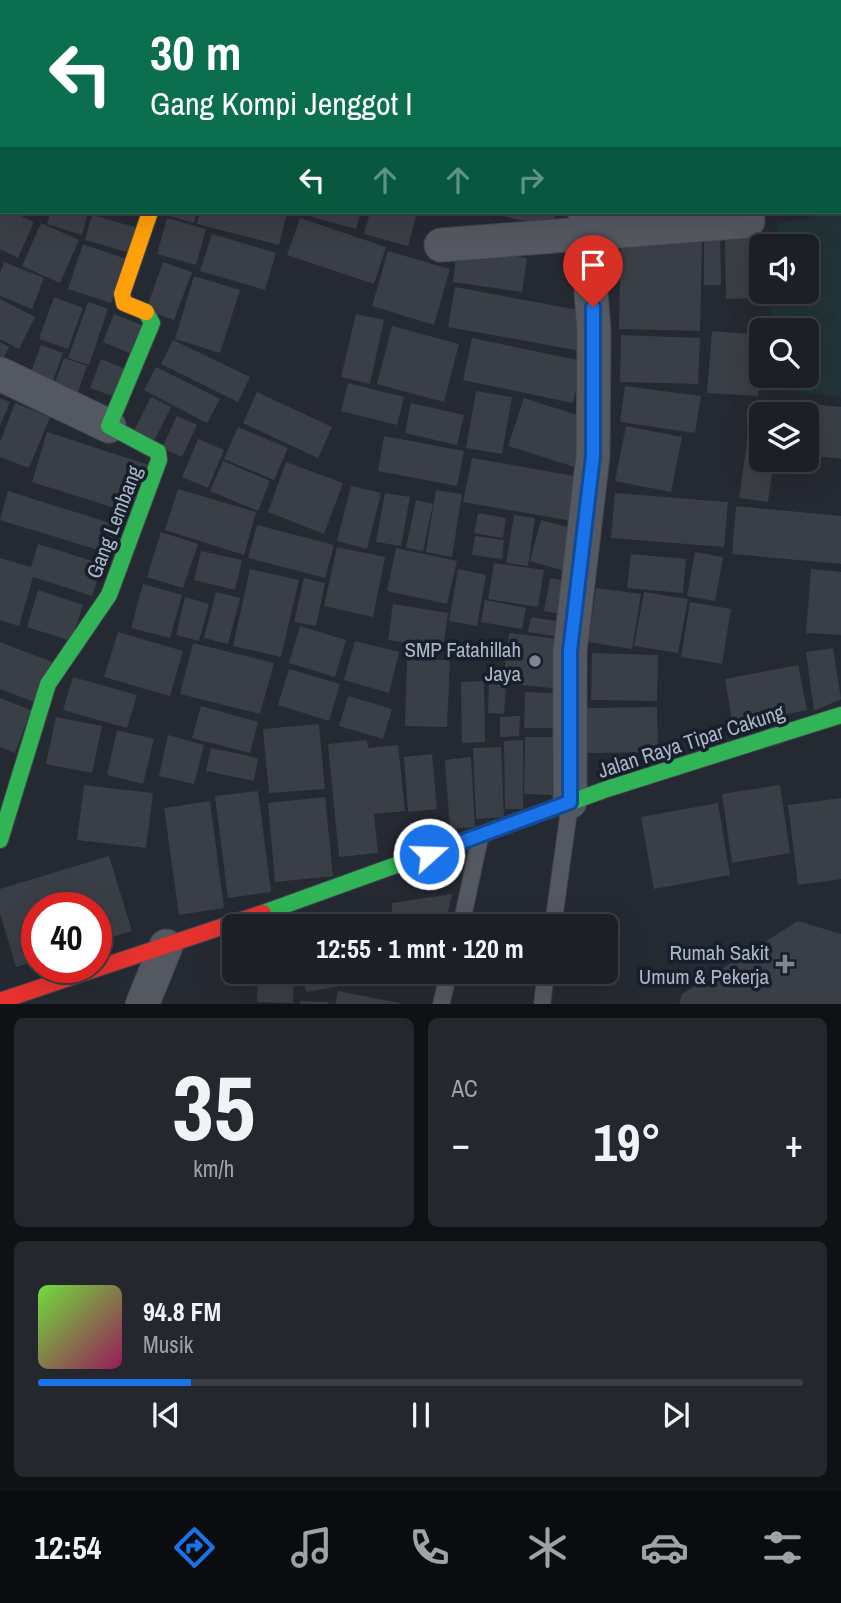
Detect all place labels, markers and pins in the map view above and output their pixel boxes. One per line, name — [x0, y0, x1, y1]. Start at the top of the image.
pin — [563, 235, 623, 307]
place label: SMP Fatahillah Jaya — [404, 635, 521, 688]
marker: SMP Fatahillah Jaya — [527, 653, 543, 669]
place label: Rumah Sakit Umum & Pekerja — [639, 938, 769, 991]
marker: Rumah Sakit Umum & Pekerja — [775, 954, 795, 974]

